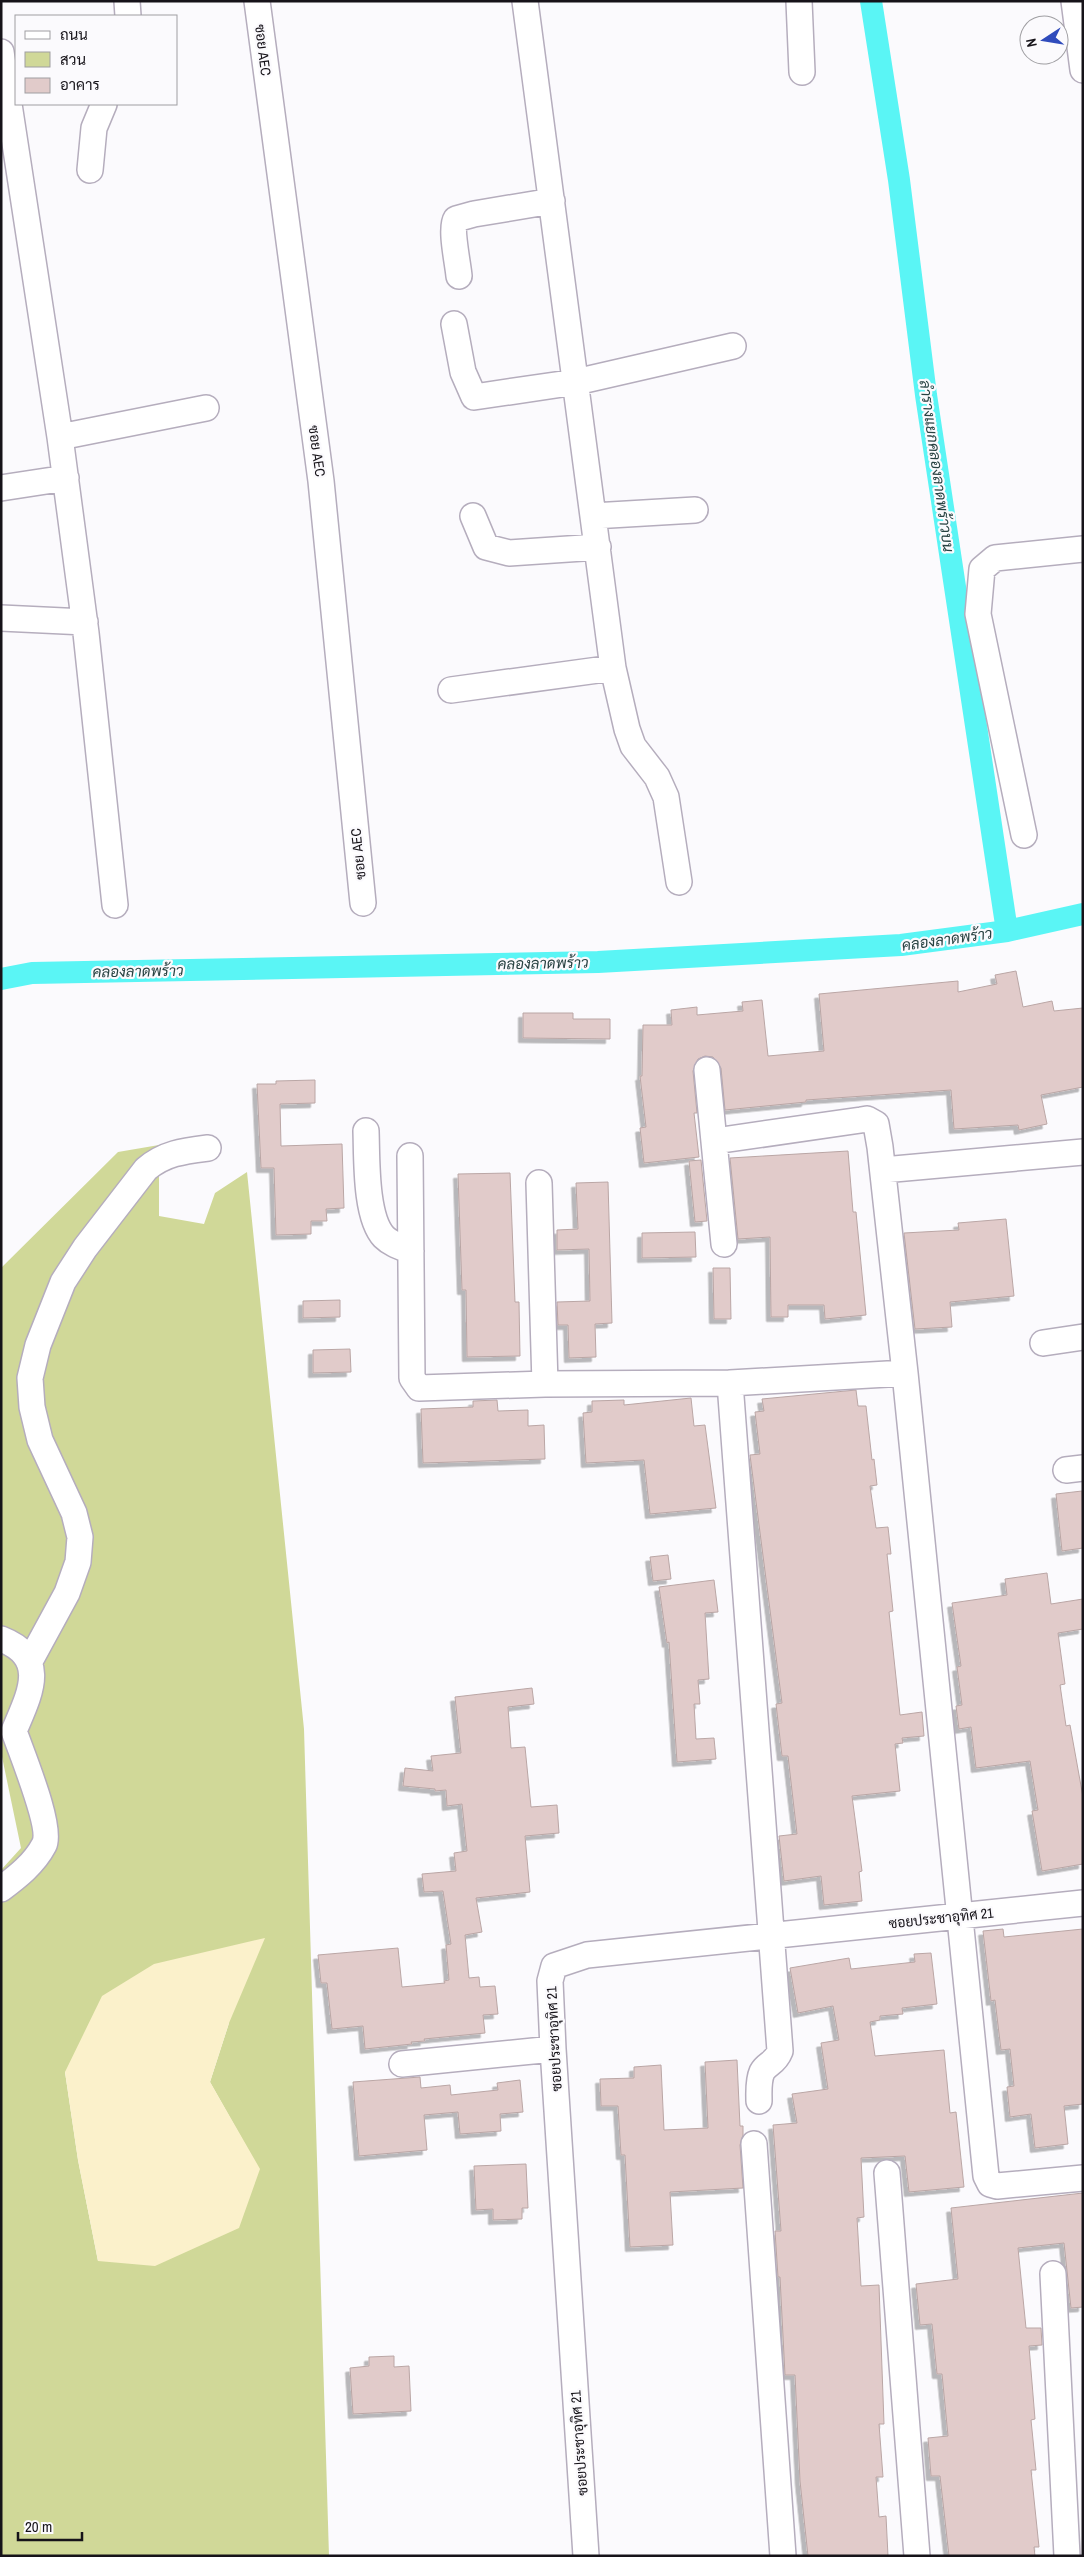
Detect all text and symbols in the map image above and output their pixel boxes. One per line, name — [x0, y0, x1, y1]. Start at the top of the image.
legend — [15, 15, 178, 105]
north arrow — [1019, 15, 1069, 65]
street label: ซอย AEC — [251, 23, 275, 77]
text: ถนน — [60, 24, 88, 45]
text: N — [1022, 37, 1041, 49]
text: สวน — [60, 49, 86, 70]
text: อาคาร — [60, 74, 100, 95]
water label: ลำรางแยกคลองลาดพร้าวบน — [915, 379, 960, 554]
street label: ซอย AEC — [304, 424, 330, 478]
street label: ซอย AEC — [346, 827, 370, 881]
water label: คลองลาดพร้าว — [900, 922, 994, 956]
water label: คลองลาดพร้าว — [497, 952, 589, 974]
water label: คลองลาดพร้าว — [92, 960, 184, 982]
street label: ซอยประชาอุทิศ 21 — [888, 1903, 995, 1933]
street label: ซอยประชาอุทิศ 21 — [542, 1985, 567, 2092]
street label: ซอยประชาอุทิศ 21 — [566, 2389, 593, 2496]
scale bar — [18, 2510, 81, 2542]
text: 20 m — [25, 2516, 52, 2537]

